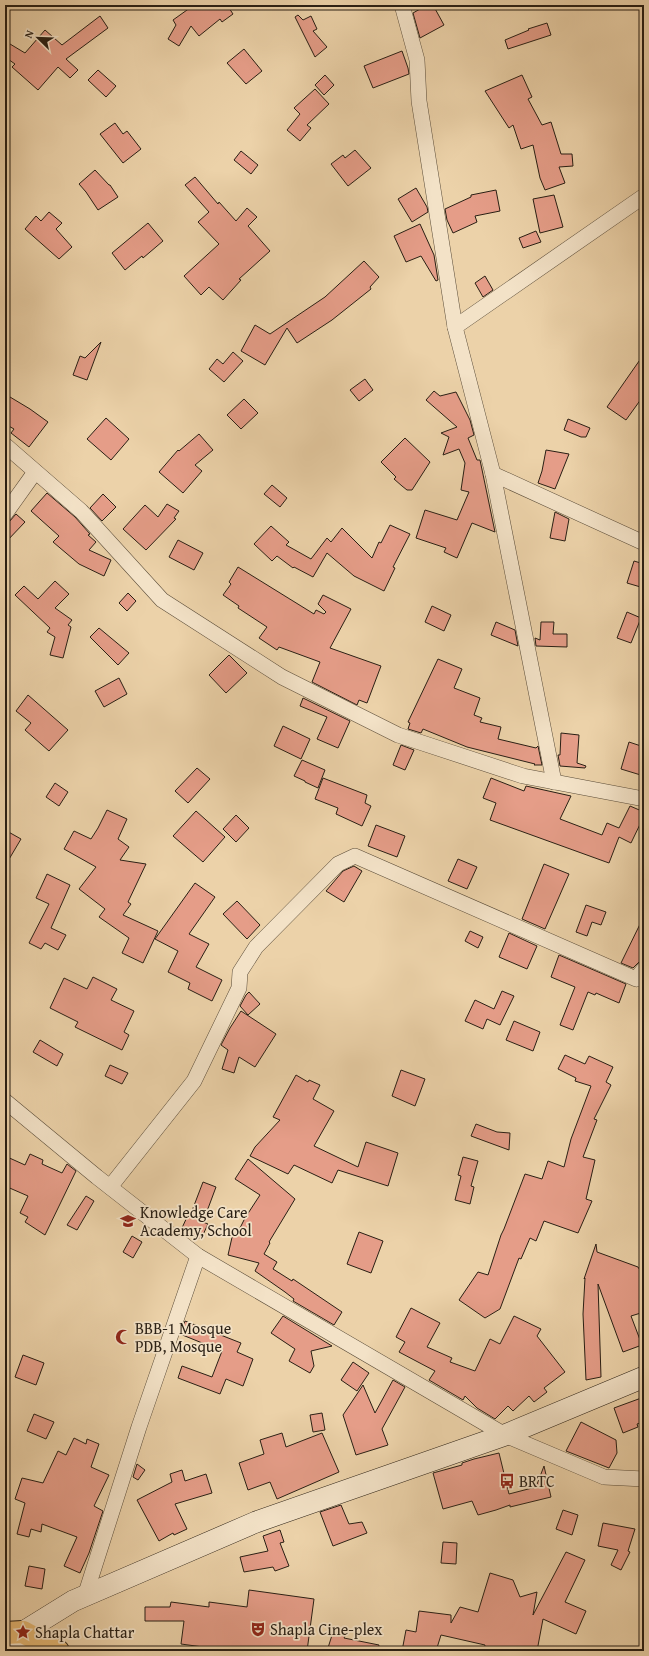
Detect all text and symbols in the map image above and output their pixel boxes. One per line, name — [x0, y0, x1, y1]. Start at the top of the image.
north arrow — [18, 18, 58, 58]
text: N — [20, 27, 38, 41]
place label: Knowledge Care Academy, School — [140, 1200, 252, 1242]
school or university icon: Knowledge Care Academy, School — [119, 1212, 137, 1230]
place label: BBB-1 Mosque PDB, Mosque — [135, 1316, 231, 1358]
mosque icon: BBB-1 Mosque PDB, Mosque — [114, 1328, 132, 1346]
place label: BRTC — [519, 1469, 555, 1493]
bus stop icon: BRTC — [498, 1472, 516, 1490]
place label: Shapla Cine-plex — [270, 1617, 383, 1641]
place label: Shapla Chattar — [35, 1620, 135, 1644]
theatre icon: Shapla Cine-plex — [249, 1620, 267, 1638]
place icon: Shapla Chattar — [14, 1623, 32, 1641]

